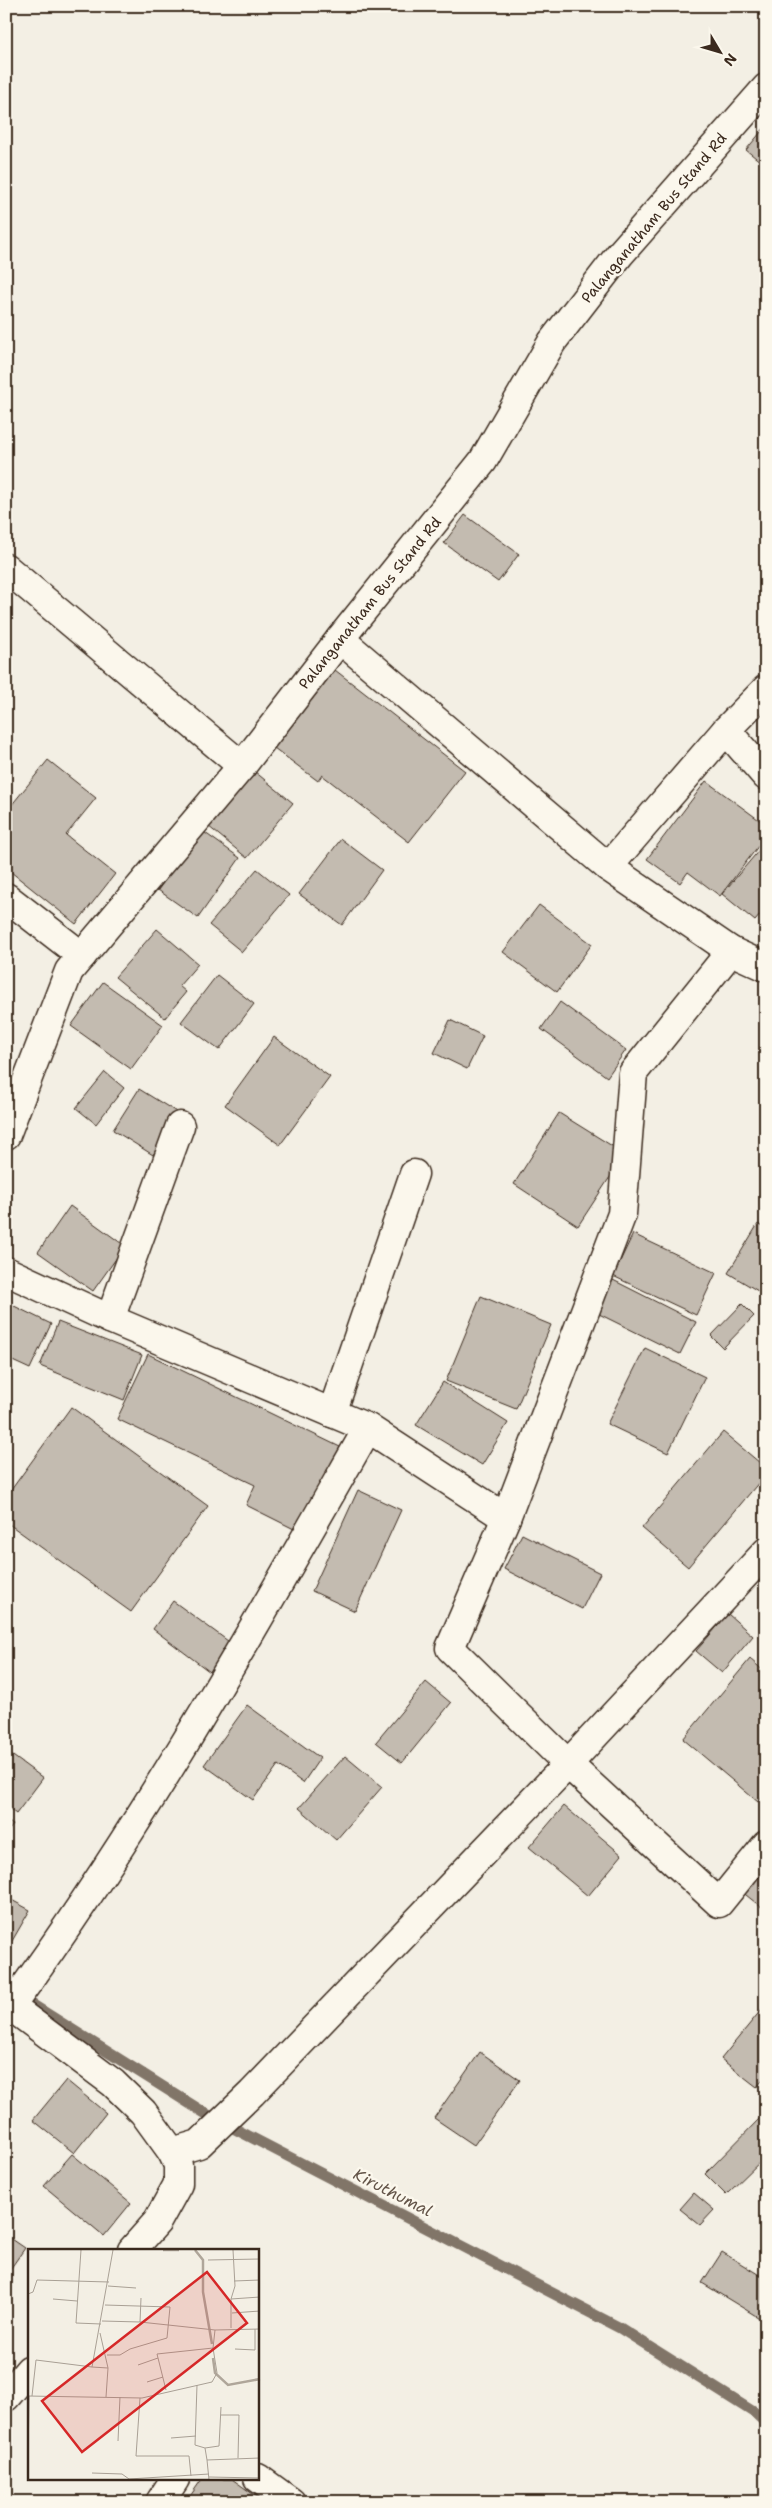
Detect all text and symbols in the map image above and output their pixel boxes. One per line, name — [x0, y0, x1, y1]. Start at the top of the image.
north arrow — [694, 28, 744, 78]
text: N — [720, 50, 741, 70]
street label: Palanganatham Bus Stand Rd — [577, 128, 732, 307]
street label: Palanganatham Bus Stand Rd — [294, 512, 446, 693]
water label: Kiruthumal — [350, 2164, 436, 2221]
inset map — [28, 2249, 259, 2480]

